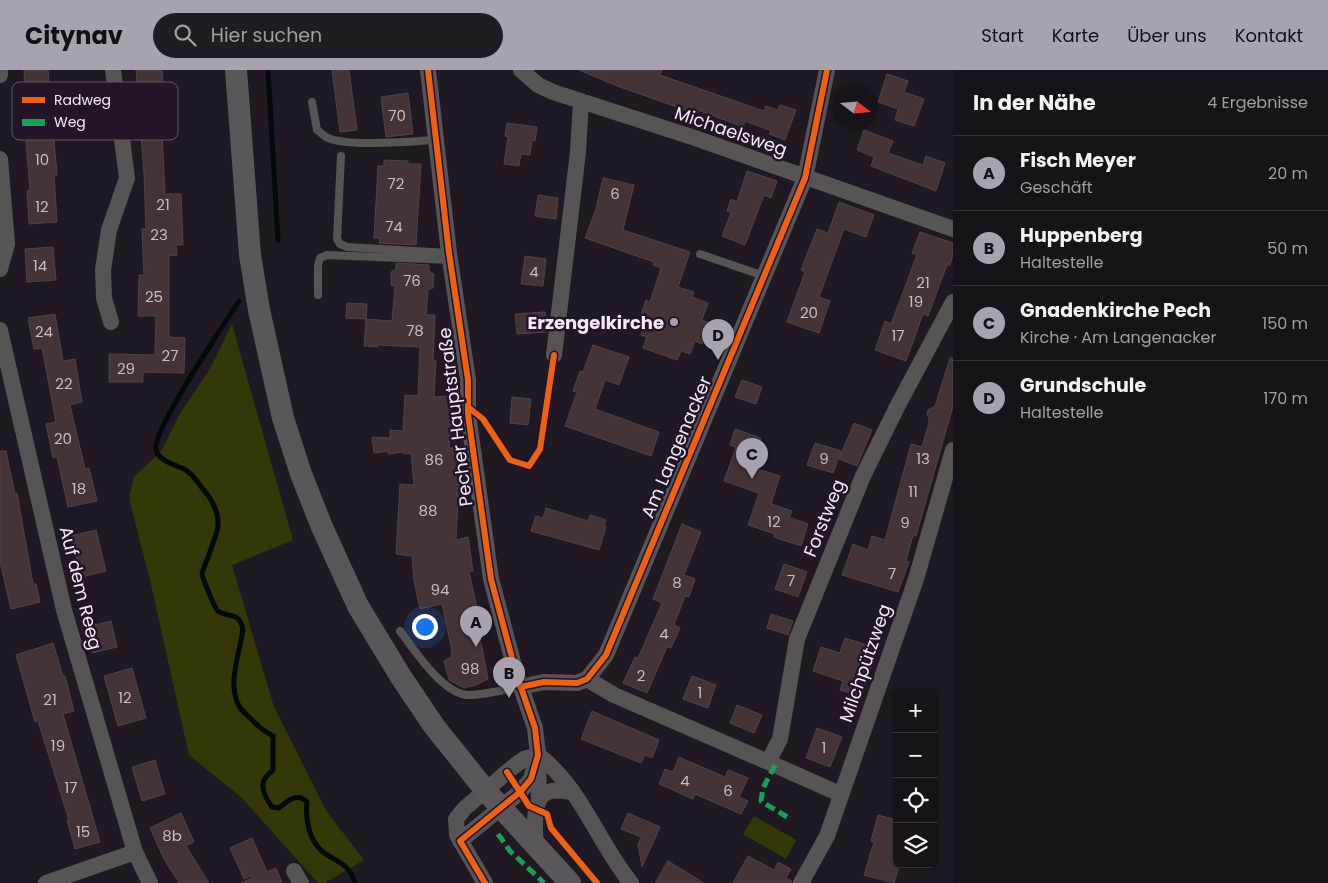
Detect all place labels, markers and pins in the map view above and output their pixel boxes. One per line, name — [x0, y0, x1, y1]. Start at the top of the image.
place label: Erzengelkirche — [528, 310, 664, 335]
marker: Erzengelkirche — [668, 316, 680, 328]
pin: D — [702, 319, 734, 360]
pin: C — [736, 438, 768, 479]
pin: A — [460, 606, 492, 647]
pin: B — [493, 657, 525, 698]

